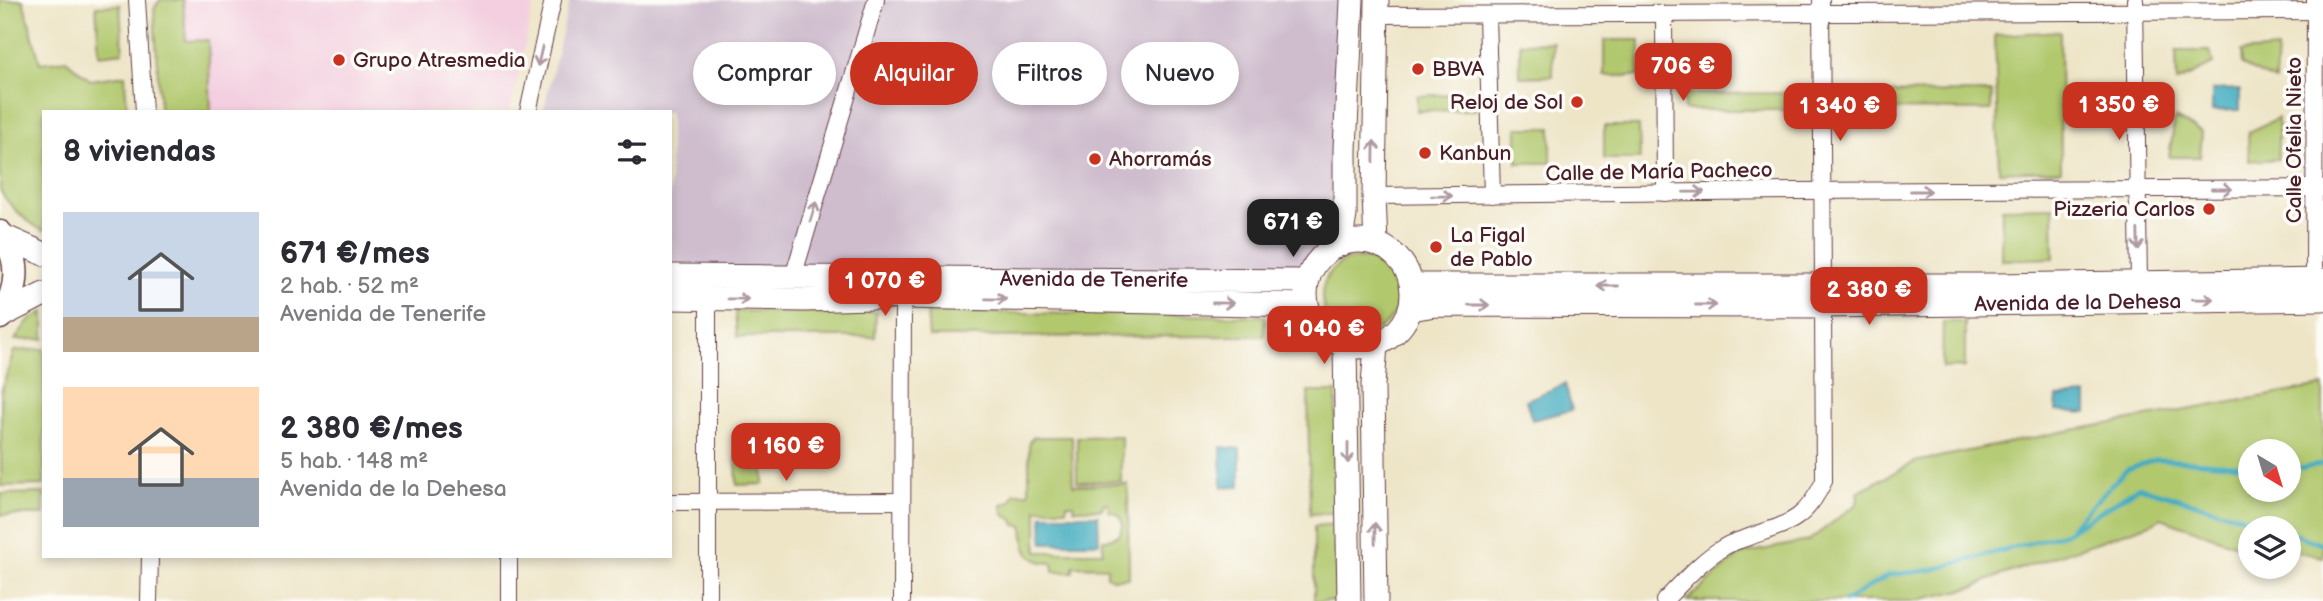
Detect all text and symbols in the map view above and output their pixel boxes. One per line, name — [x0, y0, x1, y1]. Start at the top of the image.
chip: Comprar — [693, 42, 836, 105]
chip: Alquilar — [850, 42, 978, 105]
chip: Filtros — [992, 42, 1107, 105]
chip: Nuevo — [1121, 42, 1239, 105]
pin: 706 € — [1634, 43, 1732, 103]
one-way arrow — [533, 44, 547, 67]
place label: Grupo Atresmedia — [353, 48, 526, 73]
marker: Grupo Atresmedia — [331, 52, 347, 68]
text: 706 € — [1651, 52, 1715, 80]
place label: BBVA — [1432, 57, 1484, 82]
street label: Calle Ofelia Nieto — [2282, 57, 2307, 223]
marker: BBVA — [1410, 61, 1426, 77]
pin: 1 350 € — [2054, 82, 2184, 142]
pin: 1 340 € — [1775, 83, 1905, 143]
place label: Reloj de Sol — [1450, 90, 1563, 115]
text: 1 350 € — [2079, 91, 2159, 119]
text: 1 340 € — [1800, 92, 1880, 120]
marker: Reloj de Sol — [1569, 94, 1585, 110]
icon: filters — [613, 133, 651, 171]
text: 8 viviendas — [63, 134, 216, 170]
one-way arrow — [1367, 140, 1381, 163]
place label: Kanbun — [1439, 141, 1511, 166]
marker: Kanbun — [1417, 145, 1433, 161]
place label: Ahorramás — [1109, 147, 1212, 172]
marker: Ahorramás — [1087, 151, 1103, 167]
street label: Calle de María Pacheco — [1545, 158, 1773, 186]
one-way arrow — [2211, 182, 2234, 196]
one-way arrow — [1910, 184, 1933, 198]
one-way arrow — [1682, 185, 1705, 199]
one-way arrow — [1430, 189, 1453, 202]
place label: Pizzeria Carlos — [2053, 197, 2195, 222]
pin: 671 € — [1244, 200, 1342, 259]
one-way arrow — [807, 201, 820, 223]
marker: Pizzeria Carlos — [2201, 201, 2217, 217]
text: 671 € — [1263, 208, 1323, 236]
place label: La Figal de Pablo — [1450, 223, 1533, 272]
one-way arrow — [2131, 228, 2145, 251]
text: 671 €/mes — [280, 236, 430, 272]
marker: La Figal de Pablo — [1428, 239, 1444, 255]
icon: home — [119, 240, 203, 324]
pin: 1 070 € — [820, 258, 950, 318]
street label: Avenida de Tenerife — [1000, 266, 1188, 293]
text: 1 070 € — [845, 267, 925, 295]
pin: 2 380 € — [1804, 268, 1934, 327]
text: 2 hab. · 52 m² — [280, 272, 419, 300]
text: 2 380 € — [1826, 276, 1912, 304]
one-way arrow — [1597, 279, 1620, 293]
street label: Avenida de la Dehesa — [1974, 288, 2181, 316]
one-way arrow — [727, 292, 750, 306]
one-way arrow — [984, 292, 1007, 306]
one-way arrow — [2191, 292, 2214, 306]
one-way arrow — [1212, 296, 1235, 310]
one-way arrow — [1467, 298, 1490, 311]
one-way arrow — [1694, 298, 1717, 312]
text: Avenida de Tenerife — [280, 300, 486, 328]
pin: 1 040 € — [1259, 306, 1389, 366]
text: 1 040 € — [1283, 315, 1365, 343]
text: 2 380 €/mes — [280, 411, 463, 447]
icon: home — [119, 415, 203, 499]
pin: 1 160 € — [721, 424, 851, 483]
text: 1 160 € — [747, 432, 825, 460]
north arrow — [2238, 439, 2301, 502]
map controls — [2238, 439, 2301, 579]
one-way arrow — [1341, 441, 1355, 464]
text: 5 hab. · 148 m² — [280, 447, 428, 475]
text: Avenida de la Dehesa — [280, 475, 507, 503]
button: layers — [2238, 516, 2301, 579]
one-way arrow — [1368, 522, 1382, 545]

